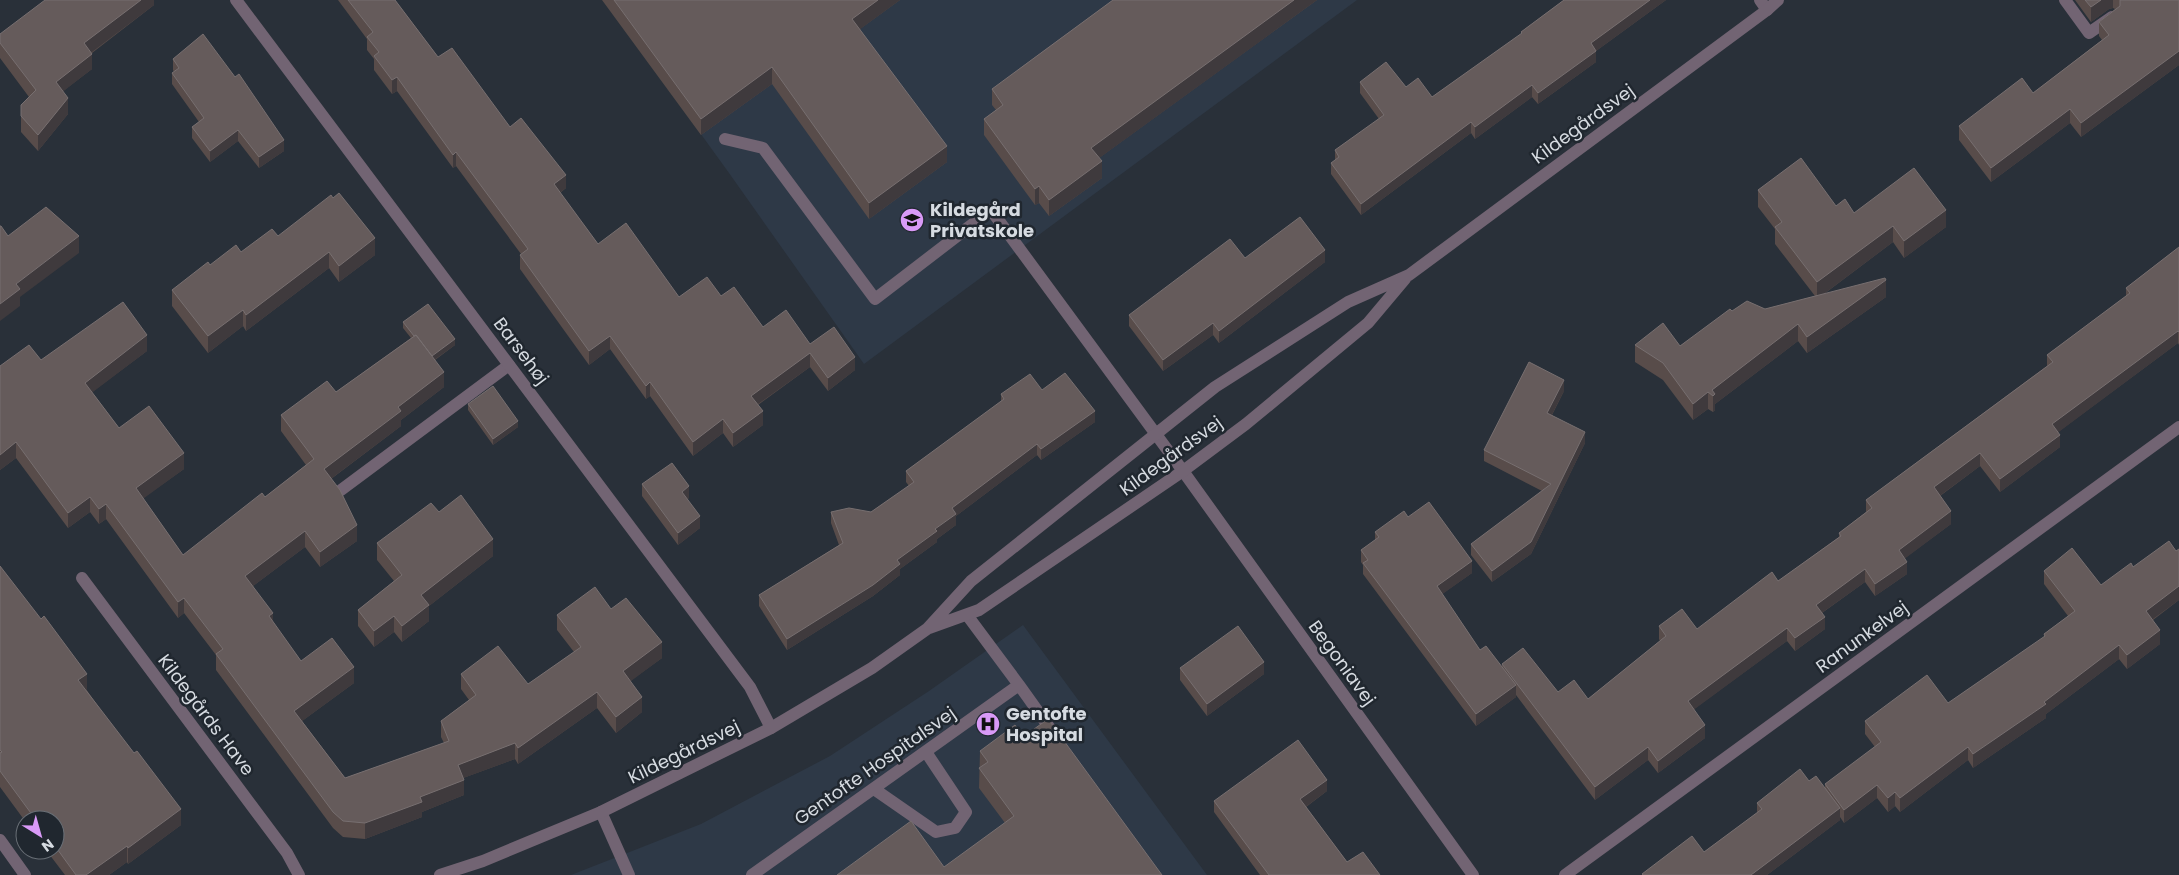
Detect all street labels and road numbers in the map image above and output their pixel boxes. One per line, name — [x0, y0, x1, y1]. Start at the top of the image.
street label: Kildegårdsvej — [1526, 78, 1639, 169]
street label: Barsehøj — [488, 312, 555, 389]
street label: Kildegårdsvej — [1114, 410, 1227, 501]
street label: Ranunkelvej — [1811, 595, 1913, 679]
street label: Begoniavej — [1303, 615, 1382, 710]
street label: Kildegårds Have — [152, 649, 260, 781]
street label: Gentofte Hospitalsvej — [789, 700, 960, 831]
street label: Kildegårdsvej — [624, 714, 744, 789]

